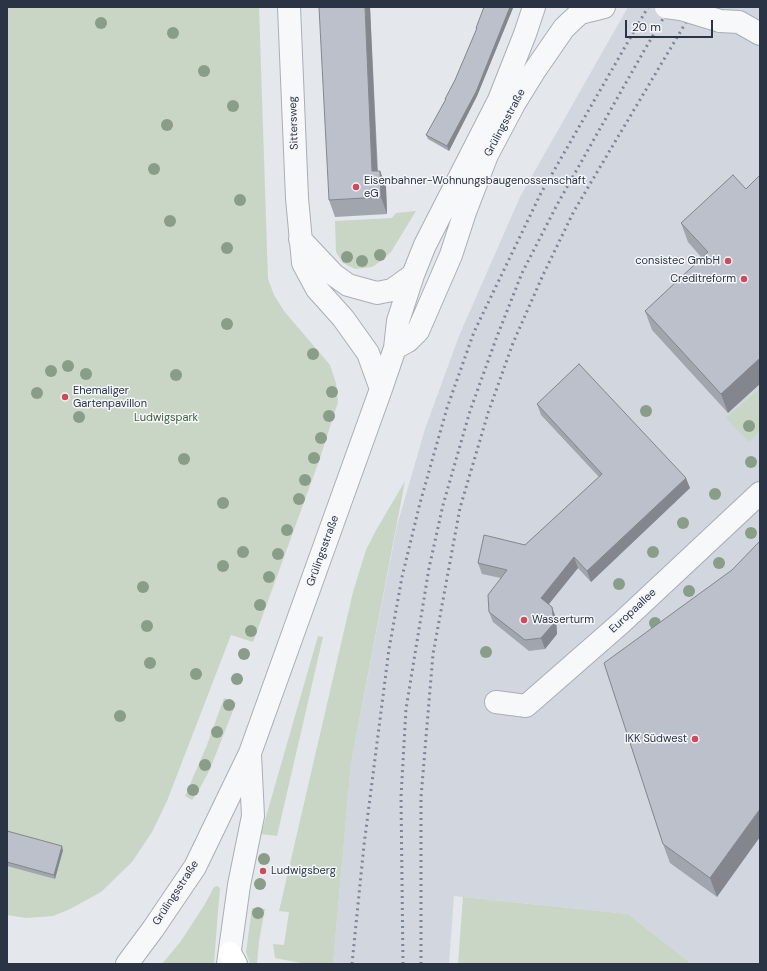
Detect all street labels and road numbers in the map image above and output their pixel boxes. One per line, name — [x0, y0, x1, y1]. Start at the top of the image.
street label: Grülingsstraße — [482, 87, 528, 159]
street label: Sittersweg — [286, 96, 302, 150]
street label: Grülingsstraße — [304, 514, 342, 588]
street label: Europaallee — [607, 586, 659, 636]
street label: Grülingsstraße — [150, 858, 202, 928]

